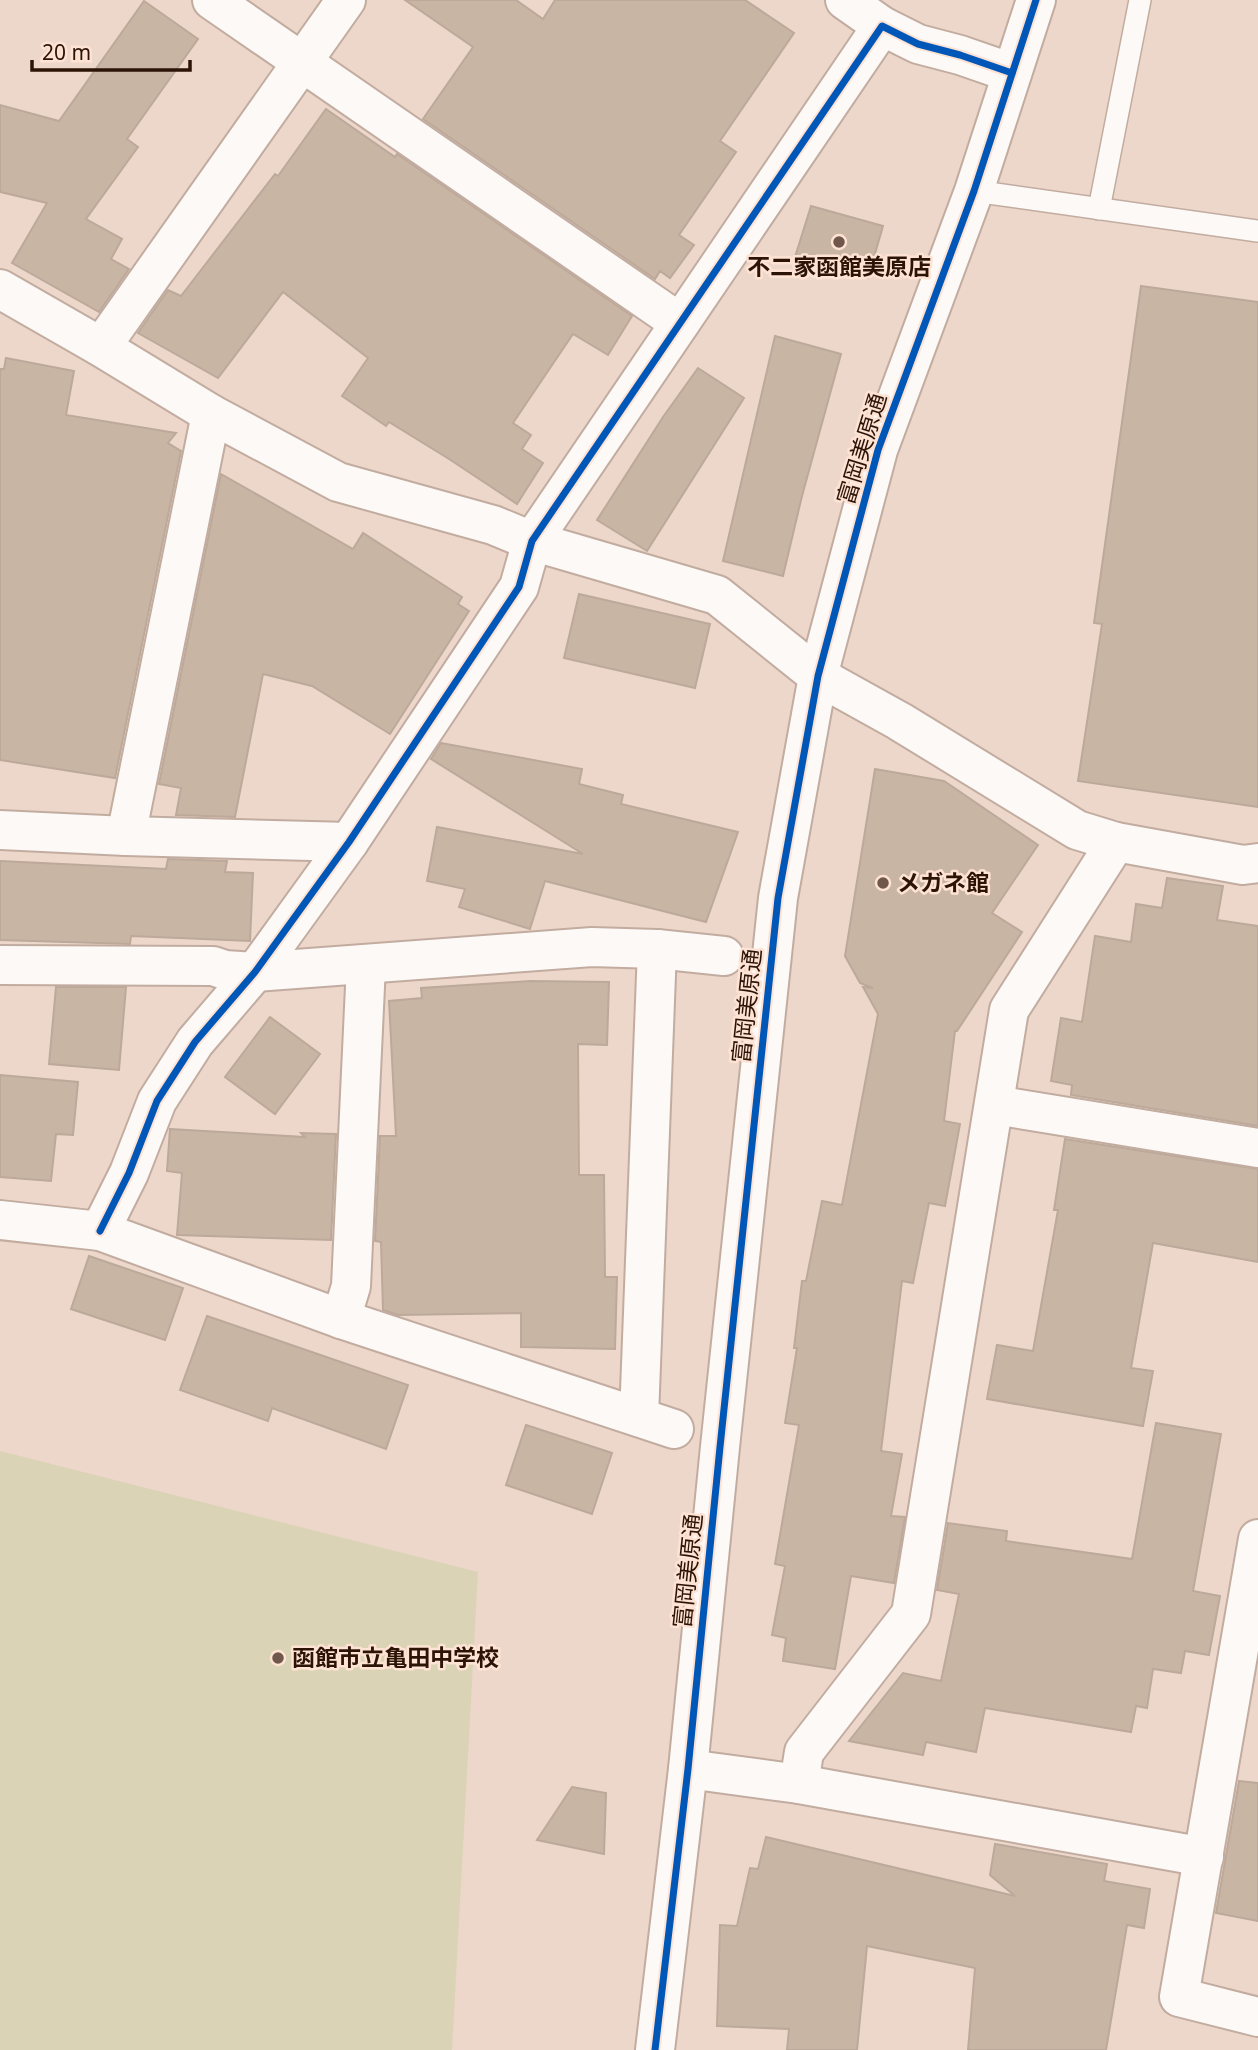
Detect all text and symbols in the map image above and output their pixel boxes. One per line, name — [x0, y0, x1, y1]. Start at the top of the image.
scale bar — [32, 28, 189, 72]
text: 20 m — [42, 38, 91, 66]
marker: 不二家函館美原店 — [831, 234, 847, 250]
place label: 不二家函館美原店 — [747, 250, 931, 282]
street label: 富岡美原通 — [829, 389, 893, 508]
place label: メガネ館 — [897, 866, 989, 898]
marker: メガネ館 — [875, 875, 891, 891]
street label: 富岡美原通 — [724, 947, 768, 1065]
street label: 富岡美原通 — [665, 1512, 709, 1630]
place label: 函館市立亀田中学校 — [292, 1641, 499, 1673]
marker: 函館市立亀田中学校 — [270, 1650, 286, 1666]

